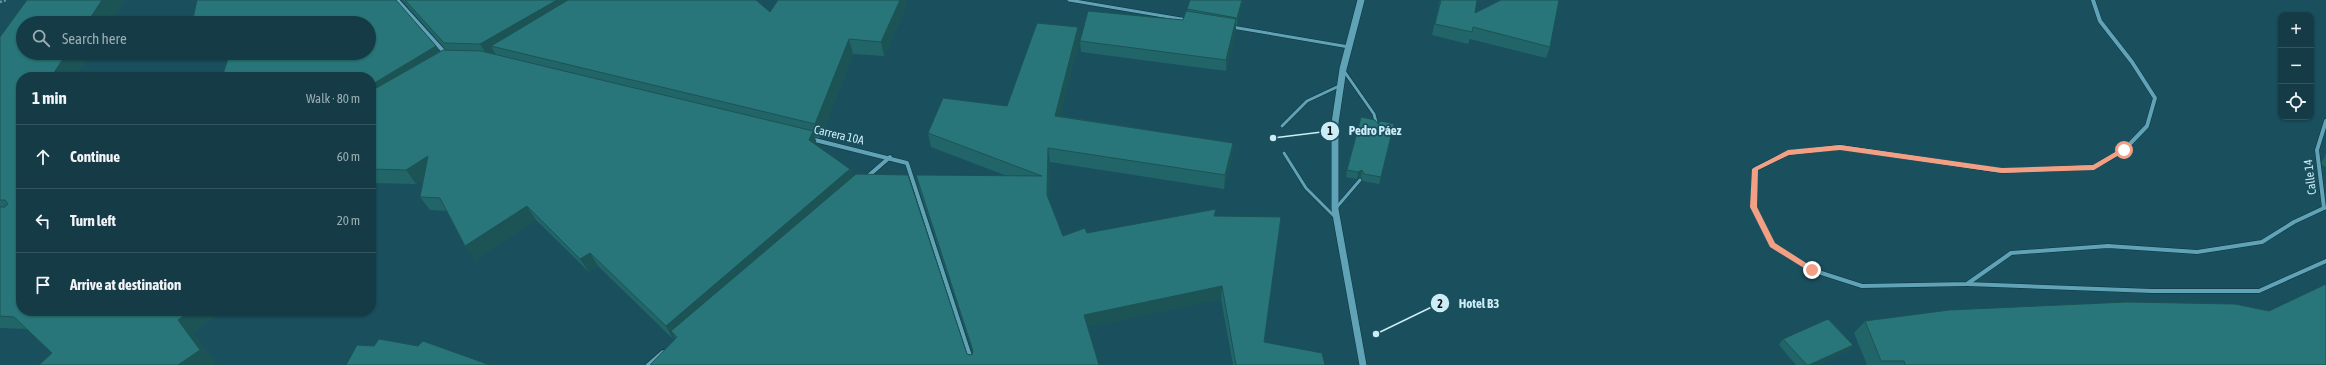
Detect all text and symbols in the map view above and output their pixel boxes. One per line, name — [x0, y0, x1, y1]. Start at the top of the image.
map controls — [2278, 12, 2314, 120]
button: + — [2278, 12, 2314, 48]
search box — [16, 16, 376, 60]
icon: search — [30, 27, 52, 49]
text: Search here — [62, 30, 127, 47]
button: − — [2278, 48, 2314, 84]
button: locate — [2278, 84, 2314, 120]
text: 1 min — [32, 88, 67, 108]
text: Walk · 80 m — [306, 91, 360, 106]
callout: Pedro Páez — [1320, 118, 1409, 143]
street label: Carrera 10A — [812, 122, 866, 148]
text: Pedro Páez — [1349, 123, 1402, 138]
text: 1 — [1327, 124, 1333, 138]
route start — [2115, 141, 2133, 159]
icon: ahead — [32, 146, 54, 168]
text: Continue — [70, 148, 120, 165]
text: 60 m — [337, 149, 360, 164]
street label: Calle 14 — [2301, 158, 2319, 196]
icon: left — [32, 210, 54, 232]
text: Turn left — [70, 212, 116, 229]
text: 20 m — [337, 213, 360, 228]
route end — [1803, 261, 1821, 279]
icon: arrive — [32, 274, 54, 296]
text: Arrive at destination — [70, 276, 181, 293]
callout: Hotel B3 — [1430, 291, 1507, 316]
text: Hotel B3 — [1459, 296, 1499, 311]
text: 2 — [1437, 297, 1443, 311]

